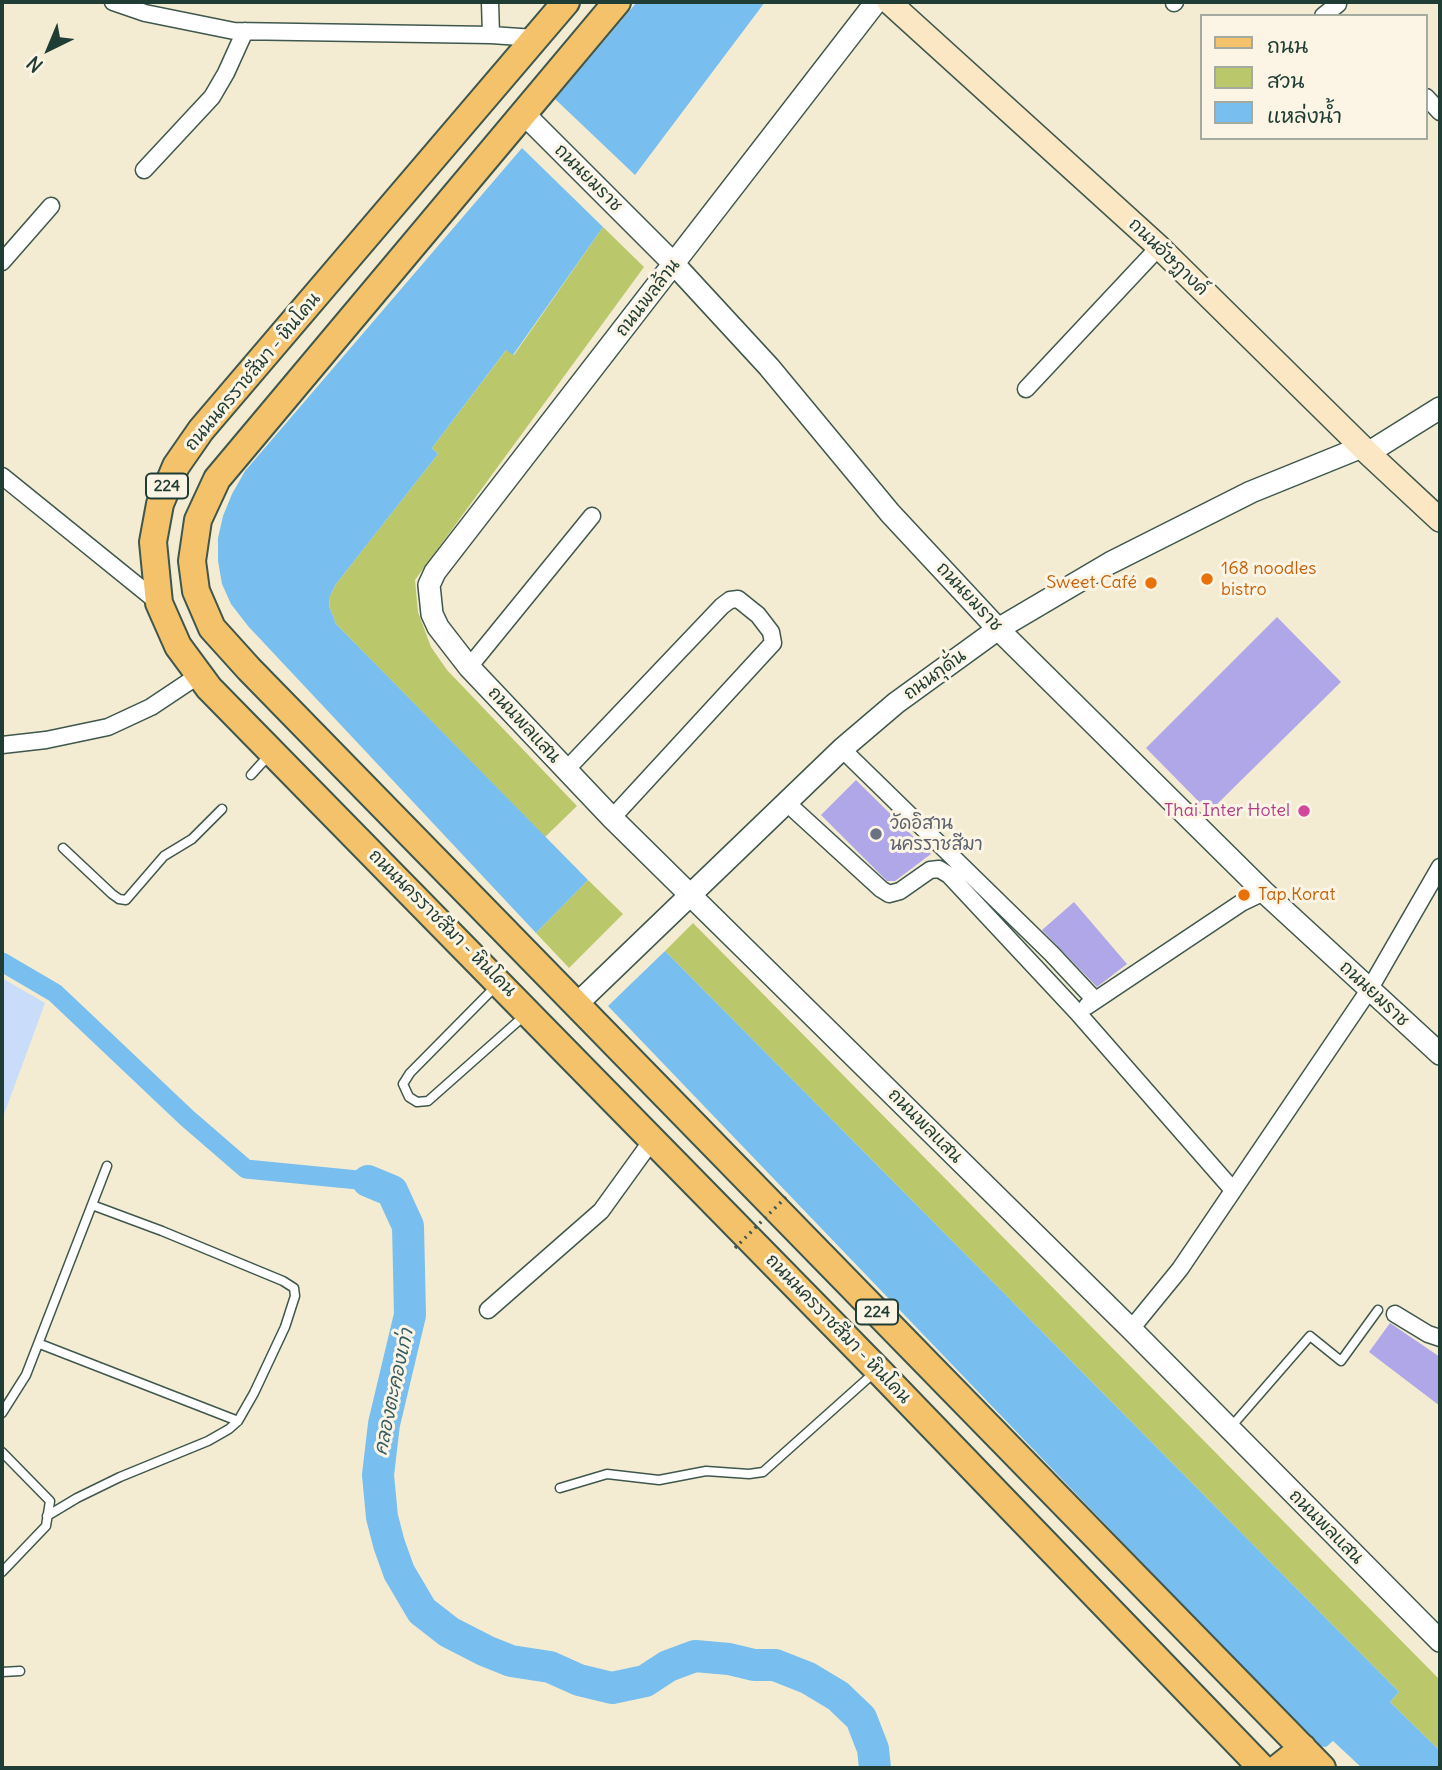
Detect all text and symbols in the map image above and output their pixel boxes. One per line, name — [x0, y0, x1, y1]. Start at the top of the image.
north arrow — [14, 14, 84, 84]
legend — [1200, 14, 1428, 140]
text: ถนน — [1267, 32, 1308, 59]
text: N — [22, 51, 48, 78]
text: สวน — [1267, 67, 1304, 94]
text: แหล่งน้ำ — [1267, 102, 1342, 129]
street label: ถนนยมราช — [550, 140, 626, 216]
street label: ถนนอัษฎางค์ — [1124, 214, 1212, 300]
street label: ถนนพลล้าน — [611, 255, 685, 341]
street label: ถนนนครราชสีมา - หินโคน — [181, 289, 325, 455]
road number: 224 — [146, 474, 188, 499]
street label: ถนนยมราช — [932, 558, 1006, 636]
place label: 168 noodles bistro — [1221, 558, 1316, 600]
marker: 168 noodles bistro — [1199, 571, 1215, 587]
place label: Sweet Café — [1046, 572, 1137, 594]
marker: Sweet Café — [1143, 575, 1159, 591]
street label: ถนนกุดั่น — [900, 645, 970, 705]
street label: ถนนพลแสน — [483, 682, 565, 768]
place label: Thai Inter Hotel — [1164, 800, 1290, 822]
marker: Thai Inter Hotel — [1296, 803, 1312, 819]
place label: วัดอิสาน นครราชสีมา — [890, 813, 983, 856]
marker: วัดอิสาน นครราชสีมา — [868, 826, 884, 842]
street label: ถนนนครราชสีมา - หินโคน — [364, 845, 520, 1001]
place label: Tap Korat — [1258, 884, 1336, 906]
marker: Tap Korat — [1236, 887, 1252, 903]
street label: ถนนยมราช — [1335, 957, 1413, 1031]
street label: ถนนพลแสน — [883, 1084, 967, 1168]
street label: ถนนนครราชสีมา - หินโคน — [761, 1250, 915, 1408]
road number: 224 — [856, 1300, 898, 1324]
water label: คลองตะคองเก่า — [369, 1327, 419, 1457]
street label: ถนนพลแสน — [1284, 1485, 1368, 1569]

